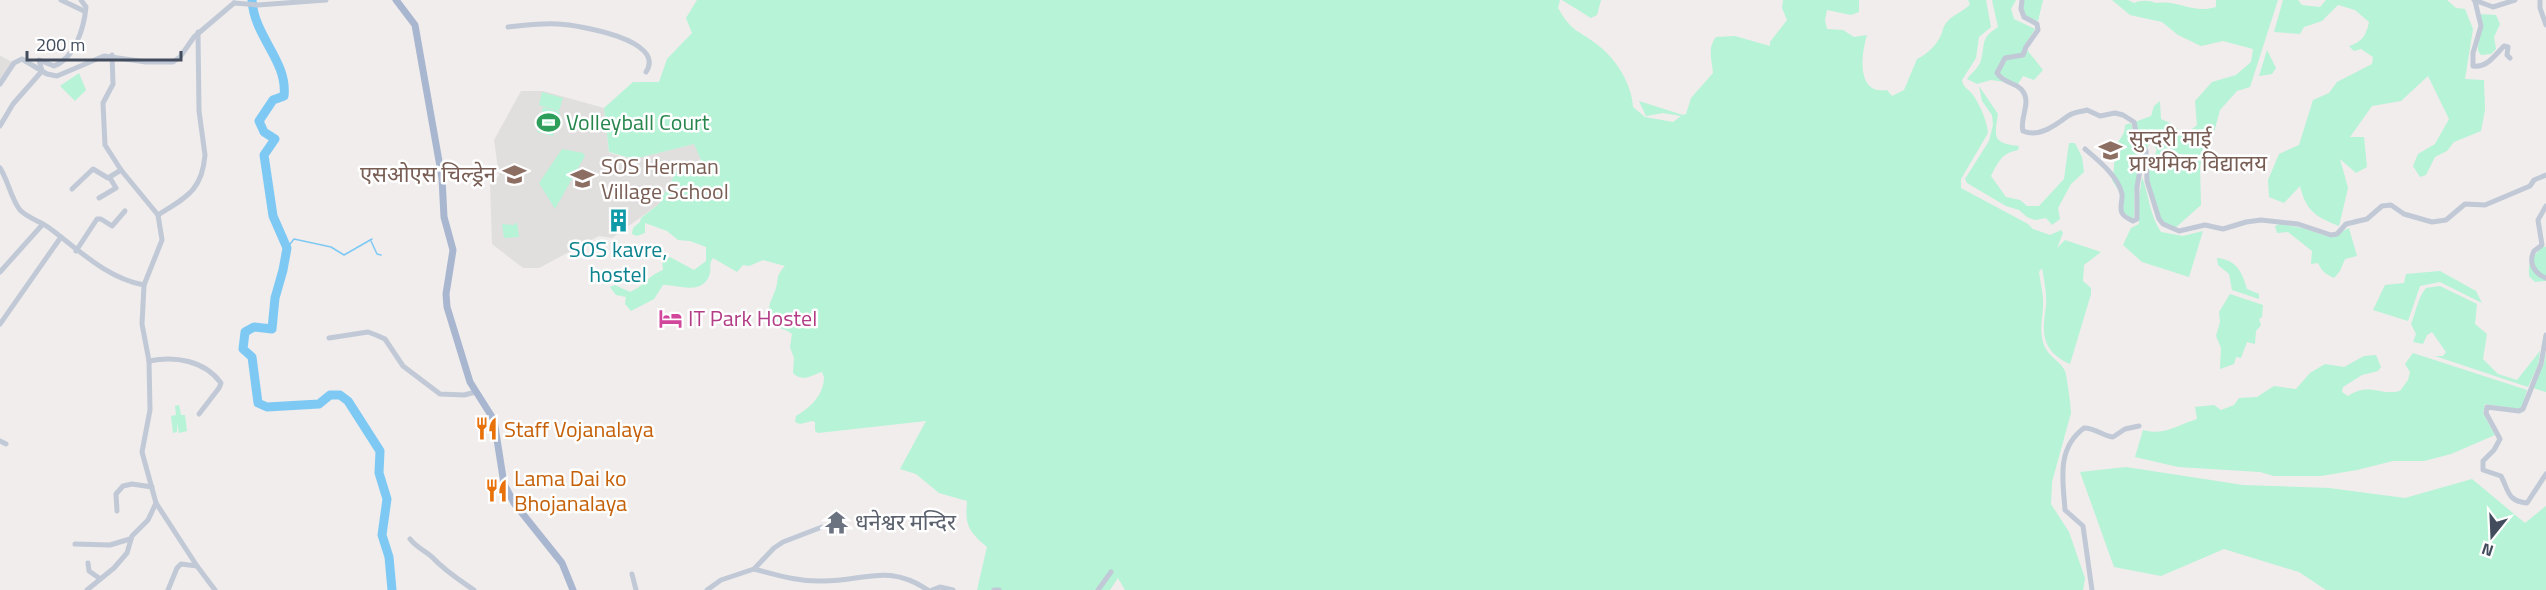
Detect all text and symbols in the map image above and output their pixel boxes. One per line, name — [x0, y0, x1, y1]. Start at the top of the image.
scale bar — [27, 24, 182, 62]
text: 200 m — [36, 31, 85, 58]
place label: Volleyball Court — [566, 105, 710, 139]
sports icon: Volleyball Court — [535, 109, 561, 135]
place label: सुन्दरी माई प्राथमिक विद्यालय — [2129, 121, 2268, 180]
school or university icon: सुन्दरी माई प्राथमिक विद्यालय — [2098, 138, 2124, 164]
place label: SOS Herman Village School — [601, 149, 729, 208]
place label: एसओएस चिल्ड्रेन — [360, 157, 497, 191]
school or university icon: एसओएस चिल्ड्रेन — [501, 161, 527, 187]
school or university icon: SOS Herman Village School — [570, 166, 596, 192]
building icon: SOS kavre, hostel — [605, 207, 631, 233]
place label: SOS kavre, hostel — [569, 232, 667, 291]
place label: IT Park Hostel — [688, 301, 817, 335]
hotel icon: IT Park Hostel — [657, 305, 683, 331]
place label: Staff Vojanalaya — [504, 412, 654, 446]
restaurant icon: Staff Vojanalaya — [473, 416, 499, 442]
place label: Lama Dai ko Bhojanalaya — [514, 461, 627, 520]
restaurant icon: Lama Dai ko Bhojanalaya — [483, 478, 509, 504]
place label: धनेश्वर मन्दिर — [855, 505, 957, 539]
north arrow — [2462, 506, 2522, 566]
temple icon: धनेश्वर मन्दिर — [824, 509, 850, 535]
text: N — [2478, 537, 2496, 563]

